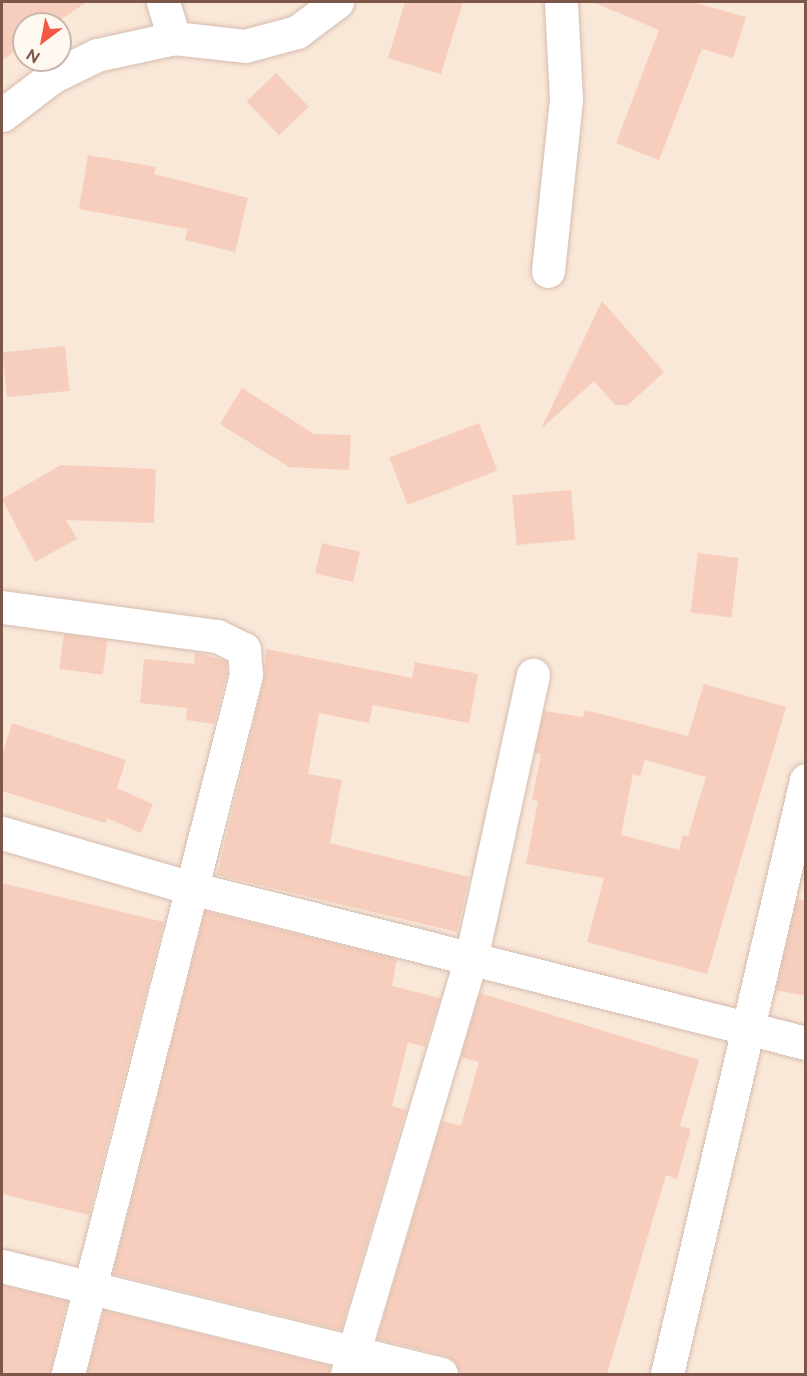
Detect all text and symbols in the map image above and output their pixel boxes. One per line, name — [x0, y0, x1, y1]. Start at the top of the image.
north arrow — [12, 12, 72, 72]
text: N — [23, 45, 43, 67]

